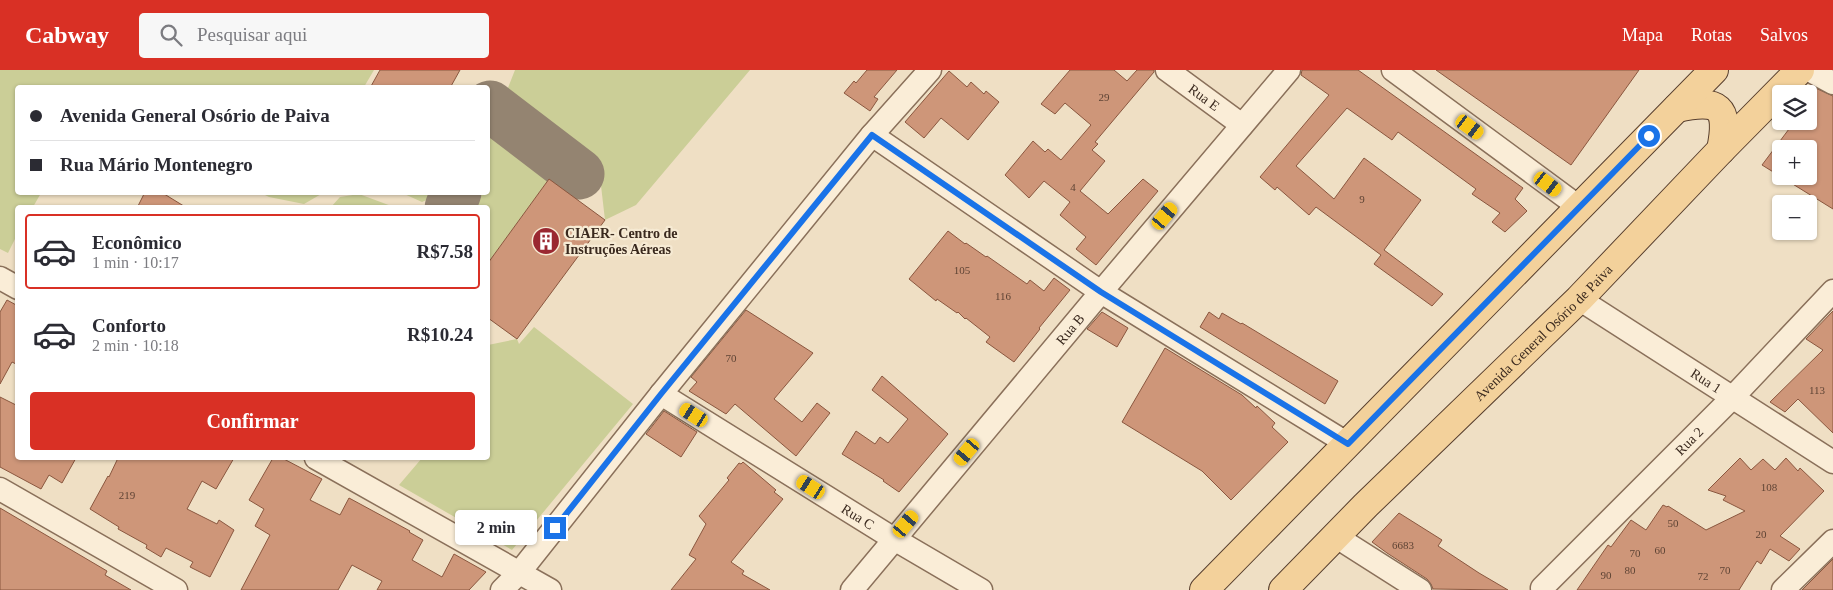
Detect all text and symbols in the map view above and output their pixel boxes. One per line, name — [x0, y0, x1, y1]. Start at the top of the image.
search box — [139, 13, 489, 58]
icon: search — [157, 21, 185, 49]
text: Cabway — [25, 22, 109, 48]
text: Pesquisar aqui — [197, 24, 307, 45]
text: Mapa — [1622, 25, 1663, 45]
text: Rotas — [1691, 25, 1732, 45]
text: Salvos — [1760, 25, 1808, 45]
street label: Rua E — [1186, 81, 1222, 113]
map controls — [1772, 85, 1817, 240]
button: layers — [1772, 85, 1817, 130]
house number: 29 — [1099, 91, 1110, 103]
text: Avenida General Osório de Paiva — [60, 105, 330, 126]
car — [1453, 112, 1486, 142]
route start — [1638, 125, 1660, 147]
button: + — [1772, 140, 1817, 185]
text: Rua Mário Montenegro — [60, 154, 253, 175]
car — [1531, 169, 1564, 199]
house number: 4 — [1070, 181, 1076, 193]
house number: 9 — [1359, 193, 1365, 205]
button: − — [1772, 195, 1817, 240]
car — [1149, 200, 1180, 232]
building icon: CIAER- Centro de Instruções Aéreas — [531, 226, 561, 256]
place label: CIAER- Centro de Instruções Aéreas — [565, 226, 678, 257]
icon: car — [32, 229, 77, 274]
text: Econômico — [92, 232, 182, 253]
text: R$7.58 — [417, 241, 473, 262]
text: 1 min · 10:17 — [92, 254, 179, 271]
street label: Avenida General Osório de Paiva — [1471, 261, 1616, 404]
house number: 105 — [954, 264, 971, 276]
house number: 116 — [995, 290, 1012, 302]
street label: Rua B — [1053, 311, 1087, 347]
icon: car — [32, 312, 77, 357]
text: Conforto — [92, 315, 166, 336]
text: R$10.24 — [407, 324, 473, 345]
text: 2 min · 10:18 — [92, 337, 179, 354]
house number: 70 — [726, 352, 737, 364]
street label: Rua 1 — [1688, 365, 1724, 396]
house number: 113 — [1809, 384, 1826, 396]
button: Confirmar — [30, 392, 475, 450]
car — [677, 401, 710, 429]
street label: Rua 2 — [1672, 424, 1706, 458]
car — [951, 436, 982, 468]
car — [794, 473, 827, 501]
house number: 108 — [1761, 481, 1778, 493]
house number: 219 — [119, 489, 136, 501]
street label: Rua C — [839, 501, 877, 532]
car — [890, 508, 921, 540]
callout: 2 min — [455, 510, 538, 546]
route end — [544, 517, 566, 539]
house number: 50 — [1668, 517, 1679, 529]
text: 2 min — [477, 519, 515, 536]
house number: 20 — [1756, 528, 1767, 540]
house number: 6683 — [1392, 539, 1415, 551]
house number: 60 — [1655, 544, 1666, 556]
house number: 70 — [1630, 547, 1641, 559]
house number: 80 — [1625, 564, 1636, 576]
house number: 70 — [1720, 564, 1731, 576]
house number: 90 — [1601, 569, 1612, 581]
house number: 72 — [1698, 570, 1709, 582]

